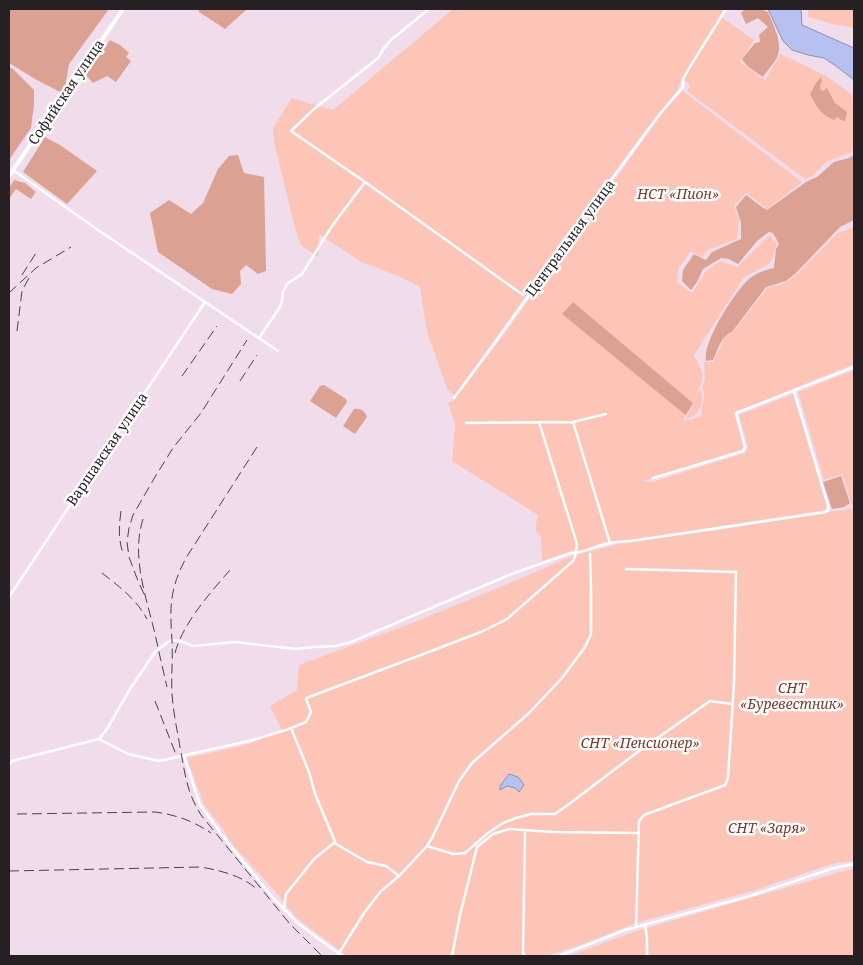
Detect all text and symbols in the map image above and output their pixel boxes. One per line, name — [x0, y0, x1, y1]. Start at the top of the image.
street label: Софийская улица — [23, 35, 108, 148]
street label: Центральная улица — [521, 175, 619, 300]
park label: НСТ «Пион» — [636, 184, 719, 203]
street label: Варшавская улица — [62, 388, 152, 509]
park label: СНТ «Буревестник» — [740, 678, 844, 713]
park label: СНТ «Пенсионер» — [580, 733, 700, 752]
park label: СНТ «Заря» — [728, 818, 806, 837]

